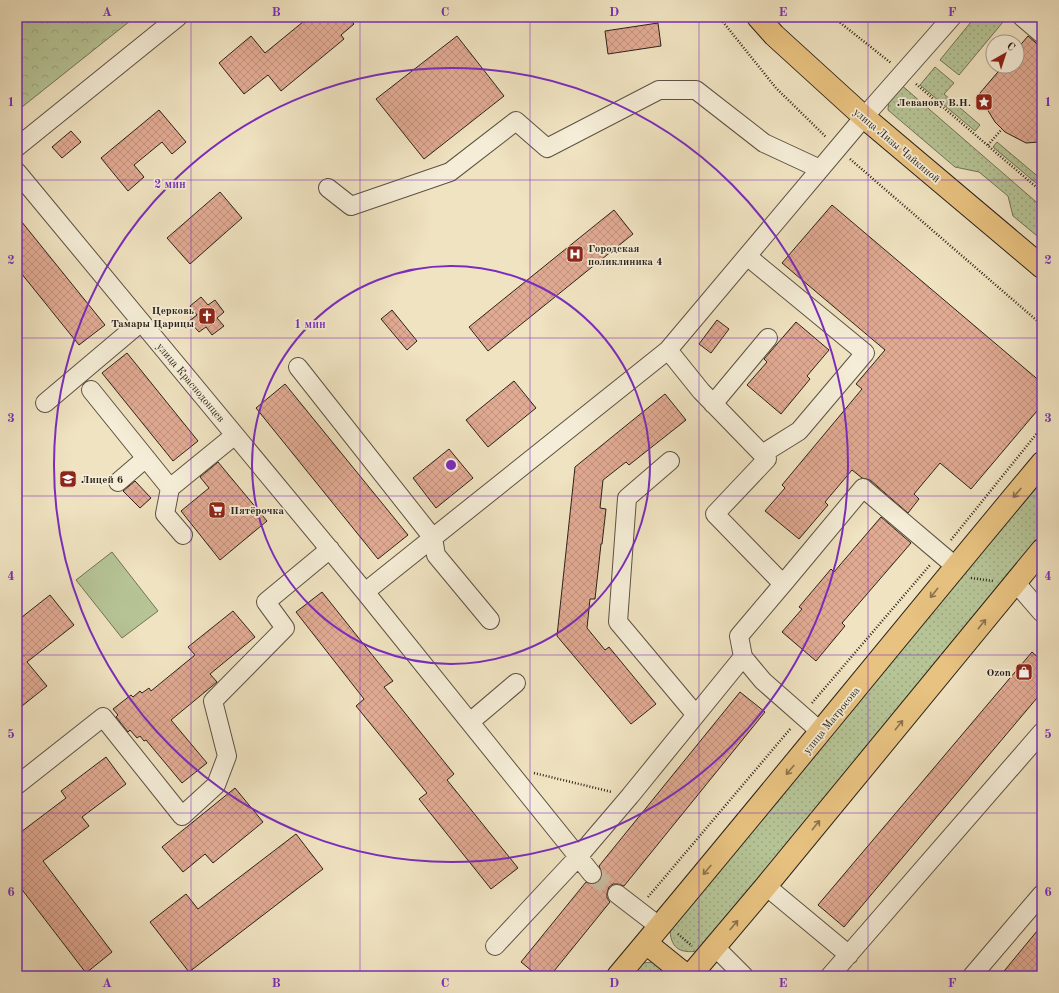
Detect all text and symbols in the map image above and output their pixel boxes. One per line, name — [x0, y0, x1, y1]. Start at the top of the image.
text: A — [102, 6, 112, 19]
text: B — [271, 6, 281, 19]
text: C — [441, 6, 449, 19]
text: D — [609, 6, 619, 19]
text: E — [779, 6, 788, 19]
text: F — [948, 6, 957, 19]
north arrow — [985, 34, 1025, 74]
text: С — [1004, 41, 1017, 54]
place icon: Леванову В.Н. — [974, 92, 994, 112]
text: 1 — [7, 96, 15, 109]
text: 1 — [1044, 96, 1052, 109]
place label: Леванову В.Н. — [897, 98, 971, 109]
street label: улица Лизы Чайкиной — [851, 107, 941, 185]
text: 2 мин — [154, 179, 186, 191]
hospital icon: Городская поликлиника 4 — [565, 244, 585, 264]
place label: Городская поликлиника 4 — [588, 244, 663, 268]
text: 2 — [7, 254, 15, 267]
text: 2 — [1044, 254, 1052, 267]
place label: Церковь Тамары Царицы — [111, 306, 194, 330]
church icon: Церковь Тамары Царицы — [197, 306, 217, 326]
text: 1 мин — [294, 319, 326, 331]
street label: улица Краснодонцев — [154, 341, 226, 425]
text: 3 — [7, 412, 15, 425]
text: 3 — [1044, 412, 1052, 425]
centre of rings — [444, 458, 458, 472]
school or university icon: Лицей 6 — [58, 469, 78, 489]
place label: Лицей 6 — [81, 475, 123, 486]
one-way arrow — [1013, 487, 1021, 498]
supermarket icon: Пятёрочка — [207, 500, 227, 520]
place label: Пятёрочка — [230, 506, 284, 517]
text: 4 — [7, 570, 15, 583]
text: 4 — [1044, 570, 1052, 583]
one-way arrow — [930, 587, 939, 598]
one-way arrow — [977, 619, 986, 630]
shop icon: Ozon — [1014, 662, 1034, 682]
place label: Ozon — [986, 668, 1011, 679]
street label: улица Матросова — [802, 685, 863, 757]
one-way arrow — [895, 719, 904, 730]
text: 5 — [7, 728, 15, 741]
text: 5 — [1044, 728, 1052, 741]
one-way arrow — [786, 764, 795, 775]
one-way arrow — [812, 819, 821, 830]
one-way arrow — [703, 864, 712, 875]
text: 6 — [7, 886, 15, 899]
text: 6 — [1044, 886, 1052, 899]
one-way arrow — [729, 920, 738, 930]
text: A — [102, 977, 112, 990]
text: B — [271, 977, 281, 990]
text: C — [441, 977, 449, 990]
text: D — [609, 977, 619, 990]
text: E — [779, 977, 788, 990]
text: F — [948, 977, 957, 990]

